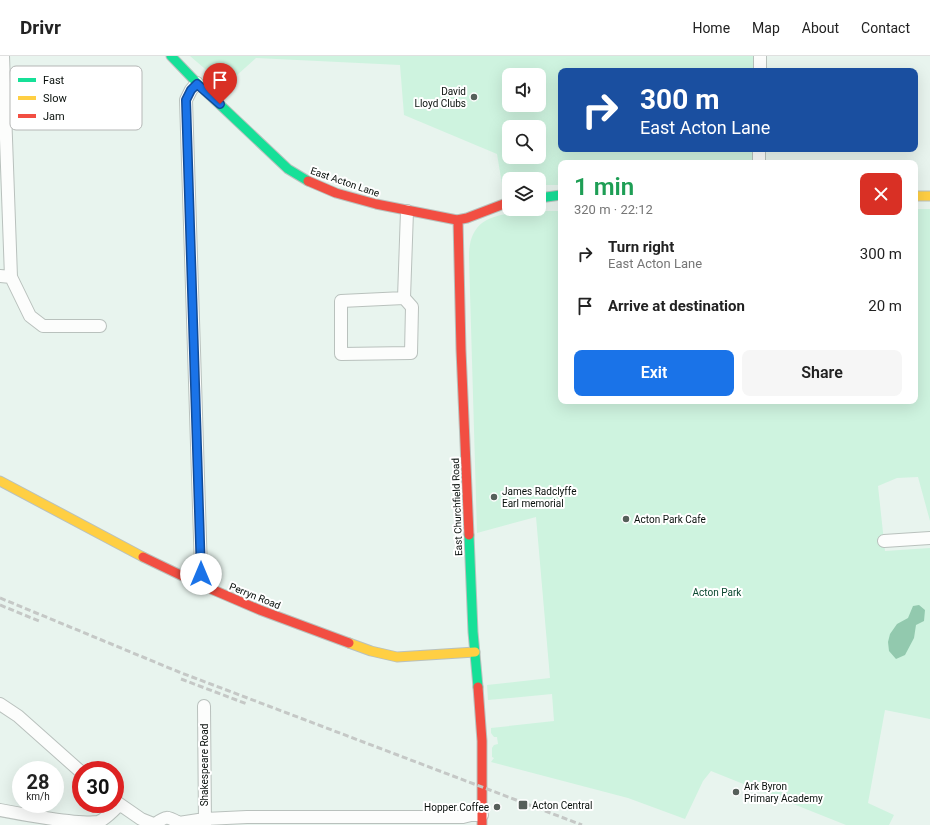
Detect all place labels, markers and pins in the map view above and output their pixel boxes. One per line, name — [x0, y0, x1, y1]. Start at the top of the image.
pin — [203, 63, 237, 104]
place label: David Lloyd Clubs — [415, 86, 466, 109]
marker: David Lloyd Clubs — [469, 92, 479, 102]
place label: James Radclyffe Earl memorial — [502, 486, 577, 509]
marker: James Radclyffe Earl memorial — [489, 492, 499, 502]
marker: Acton Park Cafe — [621, 514, 631, 524]
place label: Acton Park Cafe — [634, 514, 706, 525]
place label: Ark Byron Primary Academy — [744, 781, 823, 804]
marker: Ark Byron Primary Academy — [731, 787, 741, 797]
marker: Acton Central — [517, 799, 529, 811]
place label: Acton Central — [532, 800, 592, 811]
place label: Hopper Coffee — [424, 802, 489, 813]
marker: Hopper Coffee — [492, 802, 502, 812]

